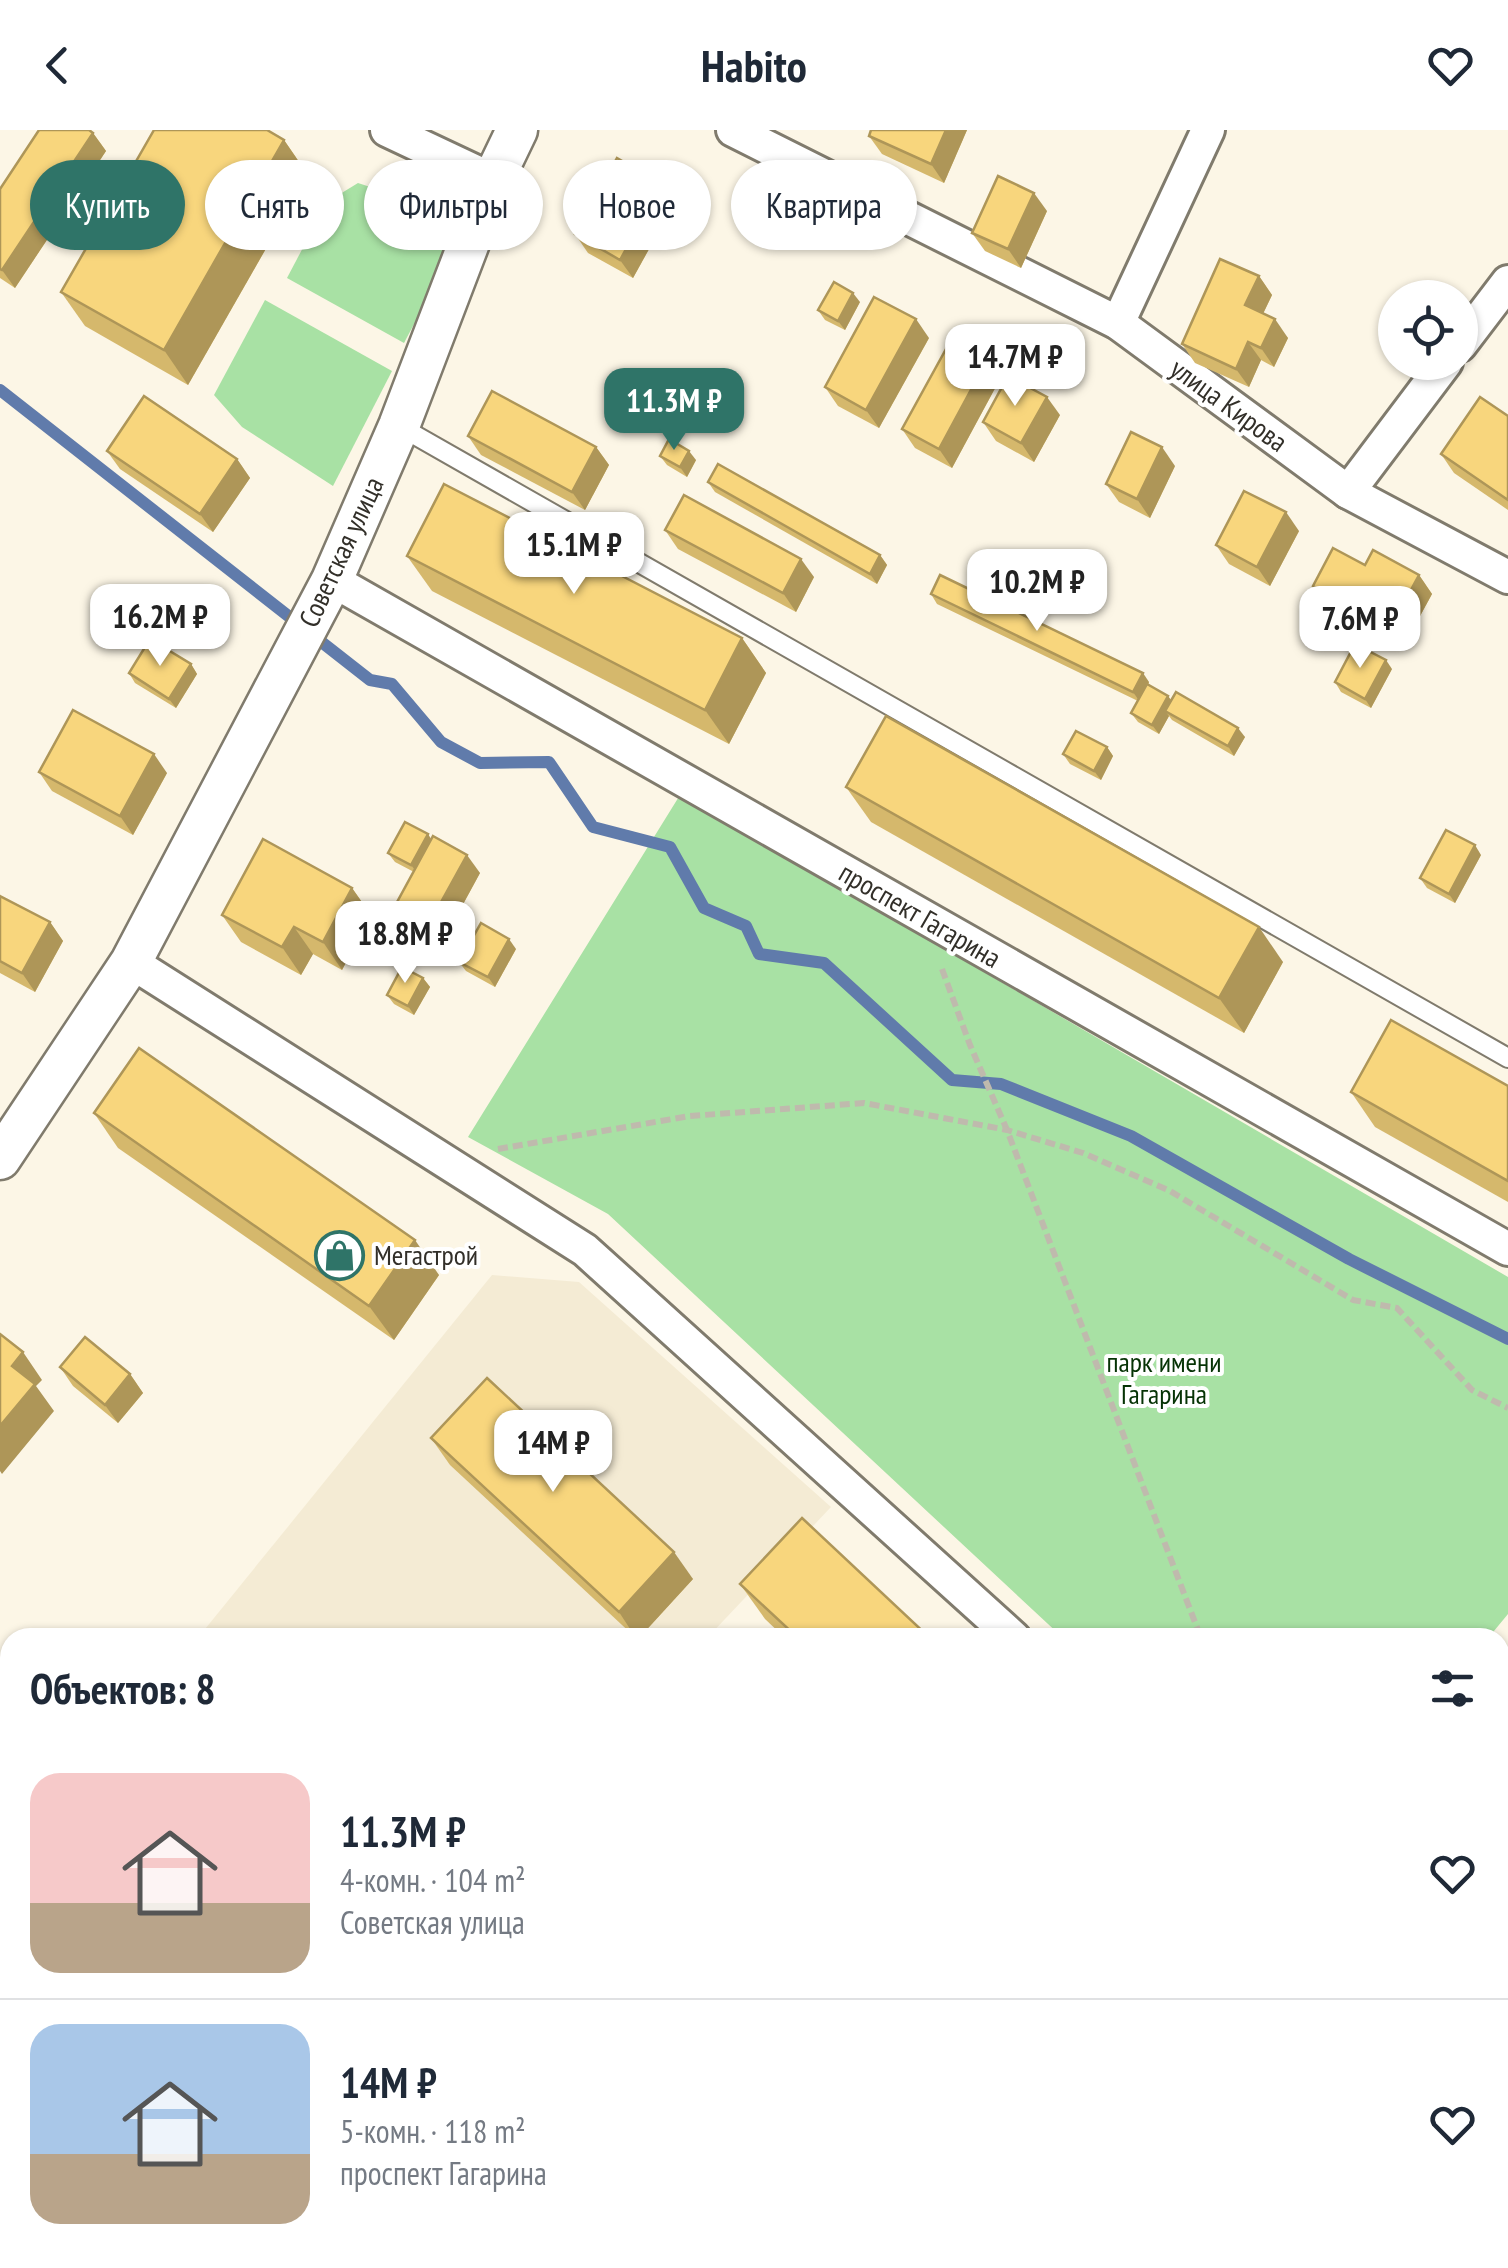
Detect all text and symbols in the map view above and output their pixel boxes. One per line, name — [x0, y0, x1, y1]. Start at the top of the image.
text: Habito — [701, 36, 807, 94]
icon: back — [30, 38, 85, 93]
icon: heart — [1423, 38, 1478, 93]
chip: Купить — [30, 160, 185, 250]
chip: Снять — [205, 160, 344, 250]
chip: Фильтры — [364, 160, 543, 250]
chip: Новое — [563, 160, 711, 250]
chip: Квартира — [731, 160, 917, 250]
map controls — [1378, 280, 1478, 380]
button: locate — [1378, 280, 1478, 380]
pin: 14.7M ₽ — [923, 324, 1107, 409]
text: 14.7M ₽ — [967, 335, 1063, 377]
street label: улица Кирова — [1163, 350, 1295, 460]
pin: 11.3M ₽ — [582, 368, 766, 453]
text: 11.3M ₽ — [626, 379, 722, 421]
street label: Советская улица — [290, 471, 391, 633]
pin: 15.1M ₽ — [482, 512, 666, 597]
text: 15.1M ₽ — [526, 523, 622, 565]
pin: 10.2M ₽ — [945, 549, 1129, 634]
text: 10.2M ₽ — [989, 560, 1085, 602]
pin: 16.2M ₽ — [68, 584, 252, 669]
pin: 7.6M ₽ — [1279, 586, 1441, 671]
text: 16.2M ₽ — [112, 595, 208, 637]
text: 7.6M ₽ — [1321, 597, 1399, 639]
street label: проспект Гагарина — [833, 853, 1008, 976]
pin: 18.8M ₽ — [313, 901, 497, 986]
text: 18.8M ₽ — [357, 912, 453, 954]
shop icon: Мегастрой — [313, 1229, 365, 1281]
place label: Мегастрой — [374, 1236, 478, 1273]
park label: парк имени Гагарина — [1106, 1343, 1222, 1412]
pin: 14M ₽ — [483, 1410, 623, 1495]
text: 14M ₽ — [516, 1421, 590, 1463]
text: Объектов: 8 — [30, 1661, 216, 1716]
icon: filters — [1425, 1661, 1480, 1716]
text: 11.3M ₽ — [340, 1804, 466, 1859]
icon: home — [110, 1813, 230, 1933]
icon: heart — [1425, 1846, 1480, 1901]
text: 4-комн. · 104 m² — [340, 1859, 526, 1901]
text: Советская улица — [340, 1901, 525, 1943]
text: 14M ₽ — [340, 2055, 437, 2110]
icon: home — [110, 2064, 230, 2184]
icon: heart — [1425, 2097, 1480, 2152]
text: 5-комн. · 118 m² — [340, 2110, 526, 2152]
text: проспект Гагарина — [340, 2152, 547, 2194]

